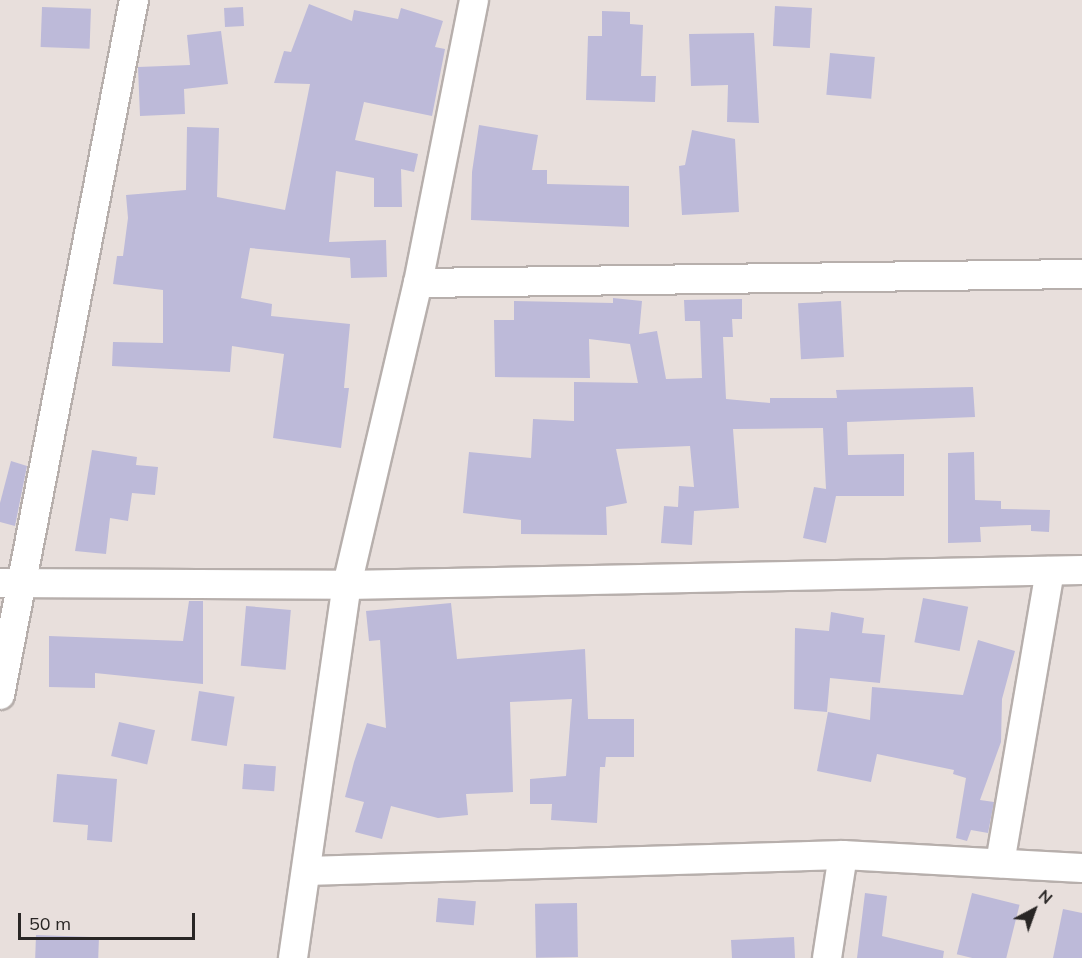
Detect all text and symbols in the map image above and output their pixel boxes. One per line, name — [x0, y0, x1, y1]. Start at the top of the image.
north arrow — [1004, 880, 1064, 940]
text: N — [1035, 885, 1057, 908]
scale bar — [21, 901, 198, 939]
text: 50 m — [29, 912, 71, 935]

